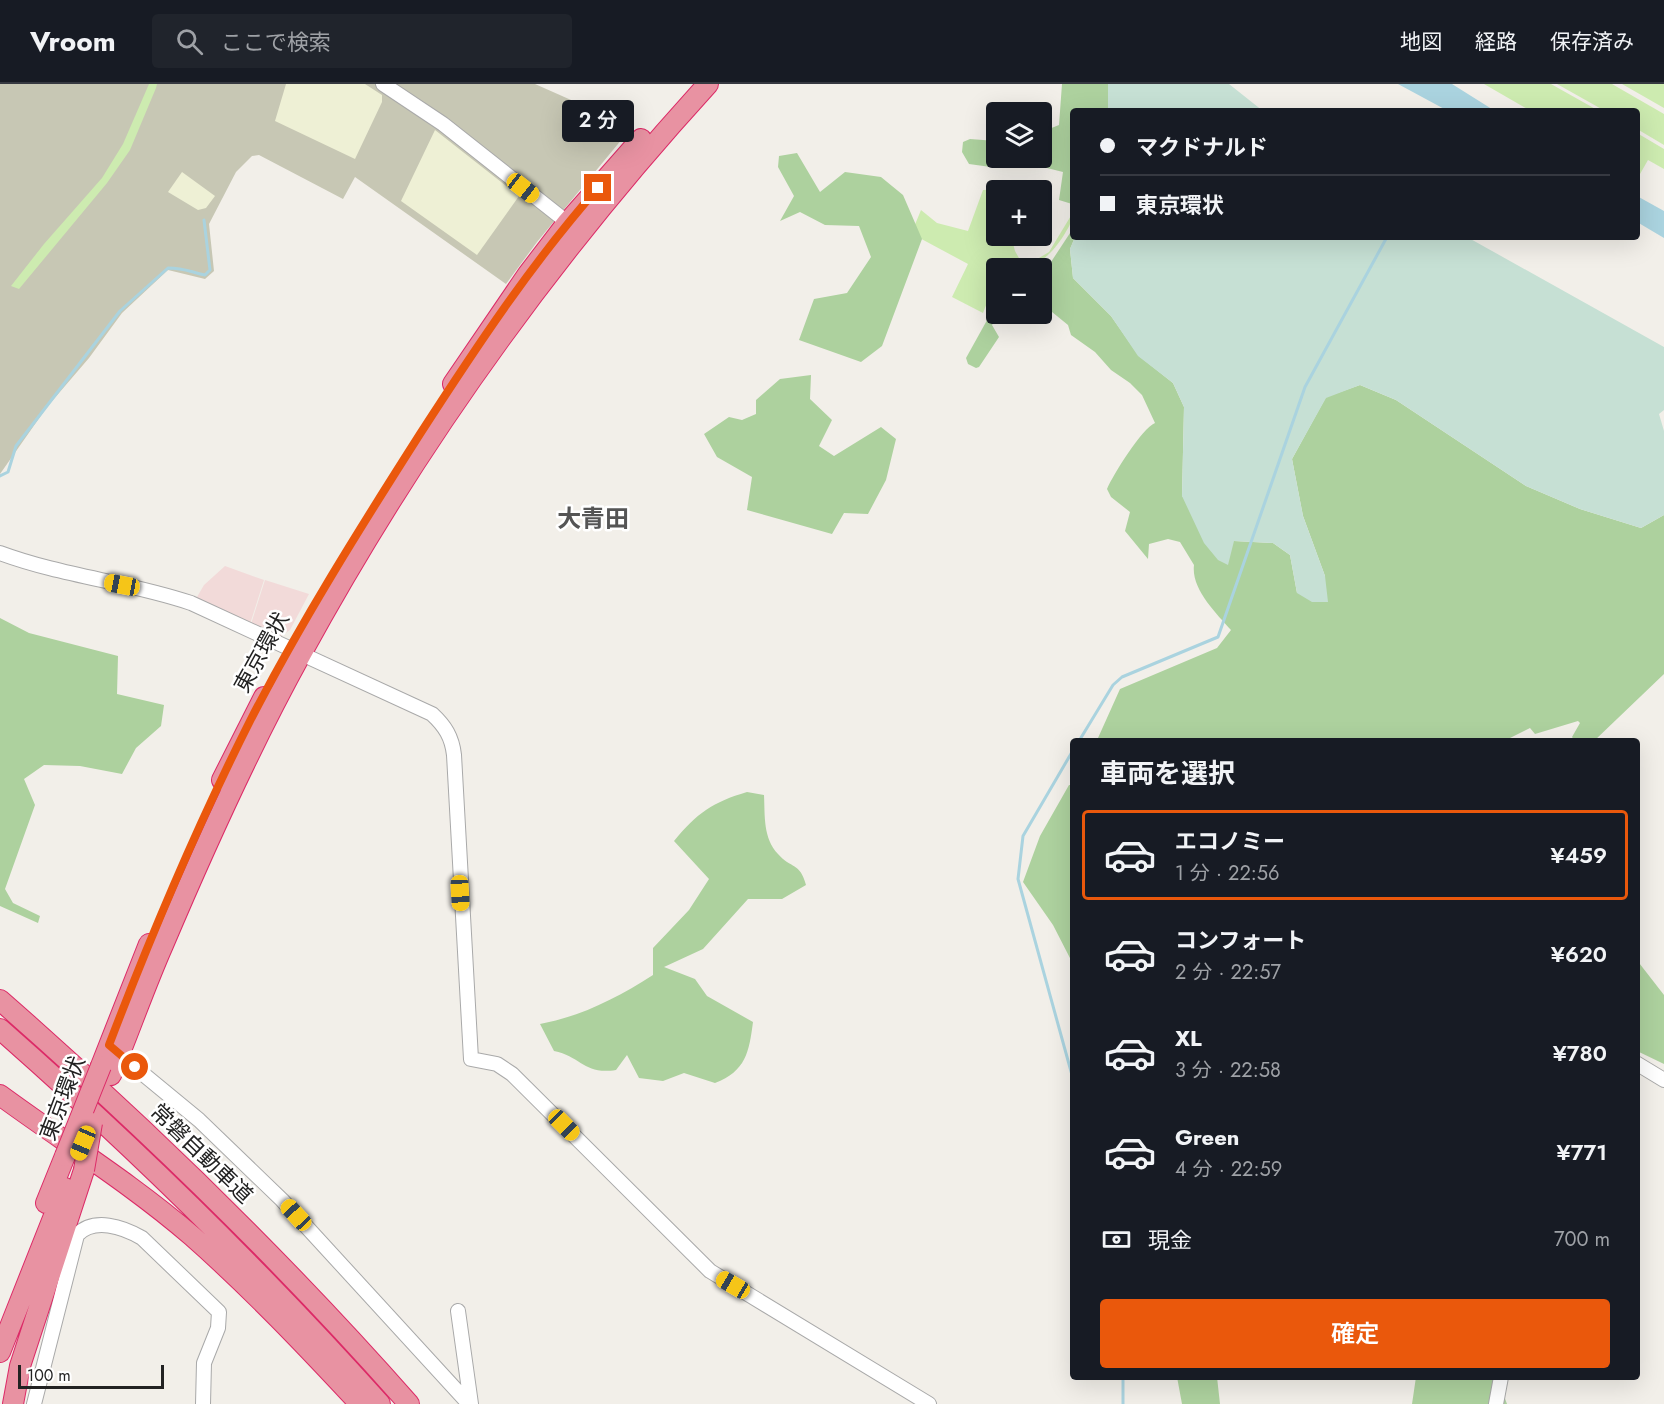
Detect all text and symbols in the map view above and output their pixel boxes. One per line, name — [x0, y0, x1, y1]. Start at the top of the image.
search box — [152, 14, 572, 68]
text: Vroom — [30, 21, 116, 62]
icon: search — [173, 25, 206, 58]
text: ここで検索 — [221, 26, 331, 58]
text: 地図 — [1400, 27, 1442, 57]
text: 経路 — [1475, 27, 1517, 57]
text: 保存済み — [1550, 27, 1634, 57]
callout: 2 分 — [562, 101, 634, 143]
map controls — [986, 102, 1052, 324]
button: layers — [986, 102, 1052, 168]
text: 2 分 — [579, 106, 617, 135]
text: マクドナルド — [1136, 131, 1268, 163]
car — [503, 170, 543, 206]
route end — [584, 174, 611, 201]
button: + — [986, 180, 1052, 246]
text: 東京環状 — [1136, 189, 1224, 221]
button: − — [986, 258, 1052, 324]
district label: 大青田 — [557, 501, 629, 536]
car — [103, 573, 141, 597]
street label: 東京環状 — [226, 606, 296, 698]
text: 車両を選択 — [1100, 754, 1235, 793]
text: エコノミー — [1175, 825, 1285, 857]
icon: car — [1103, 828, 1157, 882]
text: ¥459 — [1551, 839, 1607, 871]
text: 1 分 · 22:56 — [1175, 859, 1280, 888]
car — [450, 875, 470, 911]
text: コンフォート — [1175, 924, 1306, 956]
icon: car — [1103, 927, 1157, 981]
text: ¥620 — [1551, 938, 1607, 970]
text: 2 分 · 22:57 — [1175, 958, 1281, 987]
text: XL — [1175, 1022, 1202, 1054]
icon: car — [1103, 1026, 1157, 1080]
text: ¥780 — [1553, 1037, 1607, 1069]
street label: 東京環状 — [31, 1051, 93, 1145]
route start — [121, 1053, 148, 1080]
text: 3 分 · 22:58 — [1175, 1056, 1281, 1085]
street label: 常磐自動車道 — [143, 1096, 261, 1210]
car — [545, 1106, 583, 1144]
text: Green — [1175, 1121, 1239, 1153]
car — [68, 1123, 98, 1163]
icon: car — [1103, 1125, 1157, 1179]
text: ¥771 — [1557, 1136, 1607, 1168]
text: 4 分 · 22:59 — [1175, 1155, 1282, 1184]
car — [277, 1196, 315, 1234]
icon: cash — [1100, 1223, 1133, 1256]
text: 現金 — [1148, 1224, 1192, 1256]
text: 700 m — [1554, 1225, 1610, 1254]
car — [713, 1268, 753, 1302]
button: 確定 — [1100, 1299, 1610, 1368]
scale bar — [18, 1362, 164, 1390]
text: 100 m — [27, 1364, 71, 1387]

